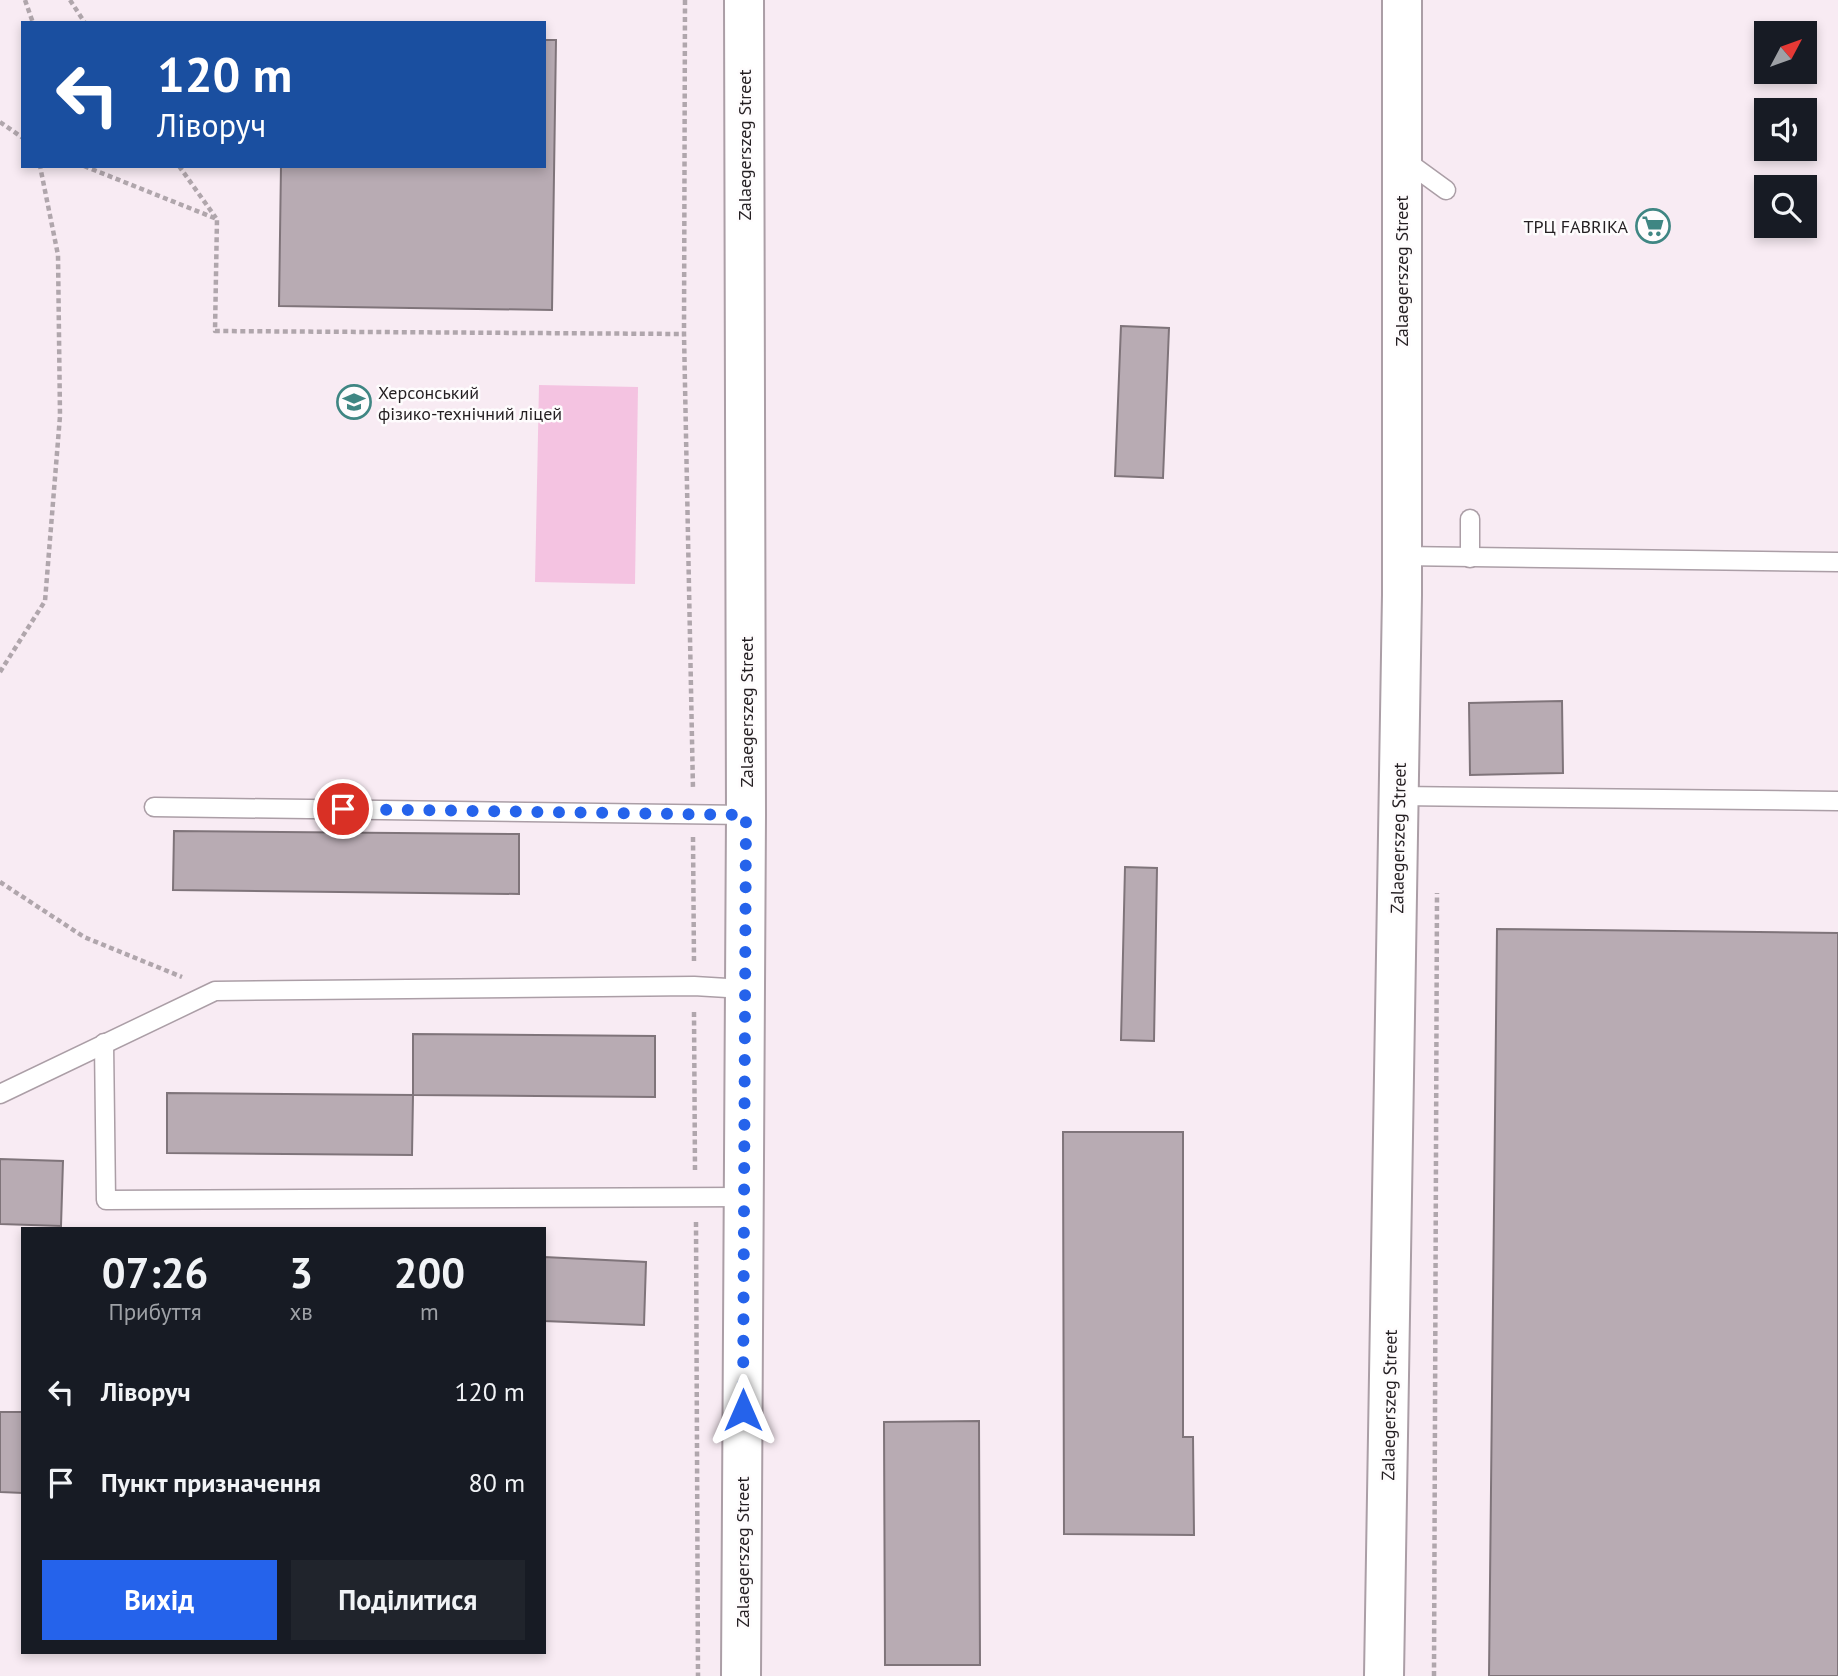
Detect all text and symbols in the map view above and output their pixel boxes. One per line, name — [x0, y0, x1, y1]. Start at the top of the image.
north arrow — [1754, 21, 1816, 84]
map controls — [1754, 21, 1817, 238]
text: 120 m — [157, 42, 292, 106]
icon: left — [42, 49, 133, 140]
street label: Zalaegerszeg Street — [733, 69, 756, 221]
button: sound — [1754, 98, 1817, 161]
text: Ліворуч — [157, 104, 266, 146]
button: search — [1754, 175, 1817, 238]
street label: Zalaegerszeg Street — [1390, 195, 1413, 347]
supermarket icon: ТРЦ FABRIKA — [1634, 207, 1672, 245]
place label: ТРЦ FABRIKA — [1524, 215, 1628, 238]
place label: Херсонський фізико-технічний ліцей — [378, 381, 562, 425]
school or university icon: Херсонський фізико-технічний ліцей — [335, 383, 373, 421]
street label: Zalaegerszeg Street — [735, 636, 758, 788]
street label: Zalaegerszeg Street — [1385, 762, 1411, 914]
pin — [313, 779, 373, 839]
icon: arrive — [324, 790, 362, 828]
text: 07:26 — [102, 1245, 208, 1300]
text: 3 — [289, 1245, 313, 1300]
text: 200 — [394, 1245, 465, 1300]
text: Прибуття — [109, 1297, 202, 1326]
text: хв — [289, 1297, 313, 1326]
text: m — [420, 1297, 439, 1326]
street label: Zalaegerszeg Street — [1376, 1329, 1402, 1481]
icon: left — [42, 1373, 80, 1411]
position arrow — [706, 1373, 780, 1447]
text: Ліворуч — [101, 1375, 191, 1408]
text: 120 m — [454, 1375, 525, 1408]
icon: arrive — [42, 1464, 80, 1502]
text: Пункт призначення — [101, 1466, 321, 1499]
text: 80 m — [469, 1466, 525, 1499]
street label: Zalaegerszeg Street — [731, 1476, 754, 1628]
button: Вихід — [42, 1560, 277, 1640]
button: Поділитися — [291, 1560, 525, 1640]

